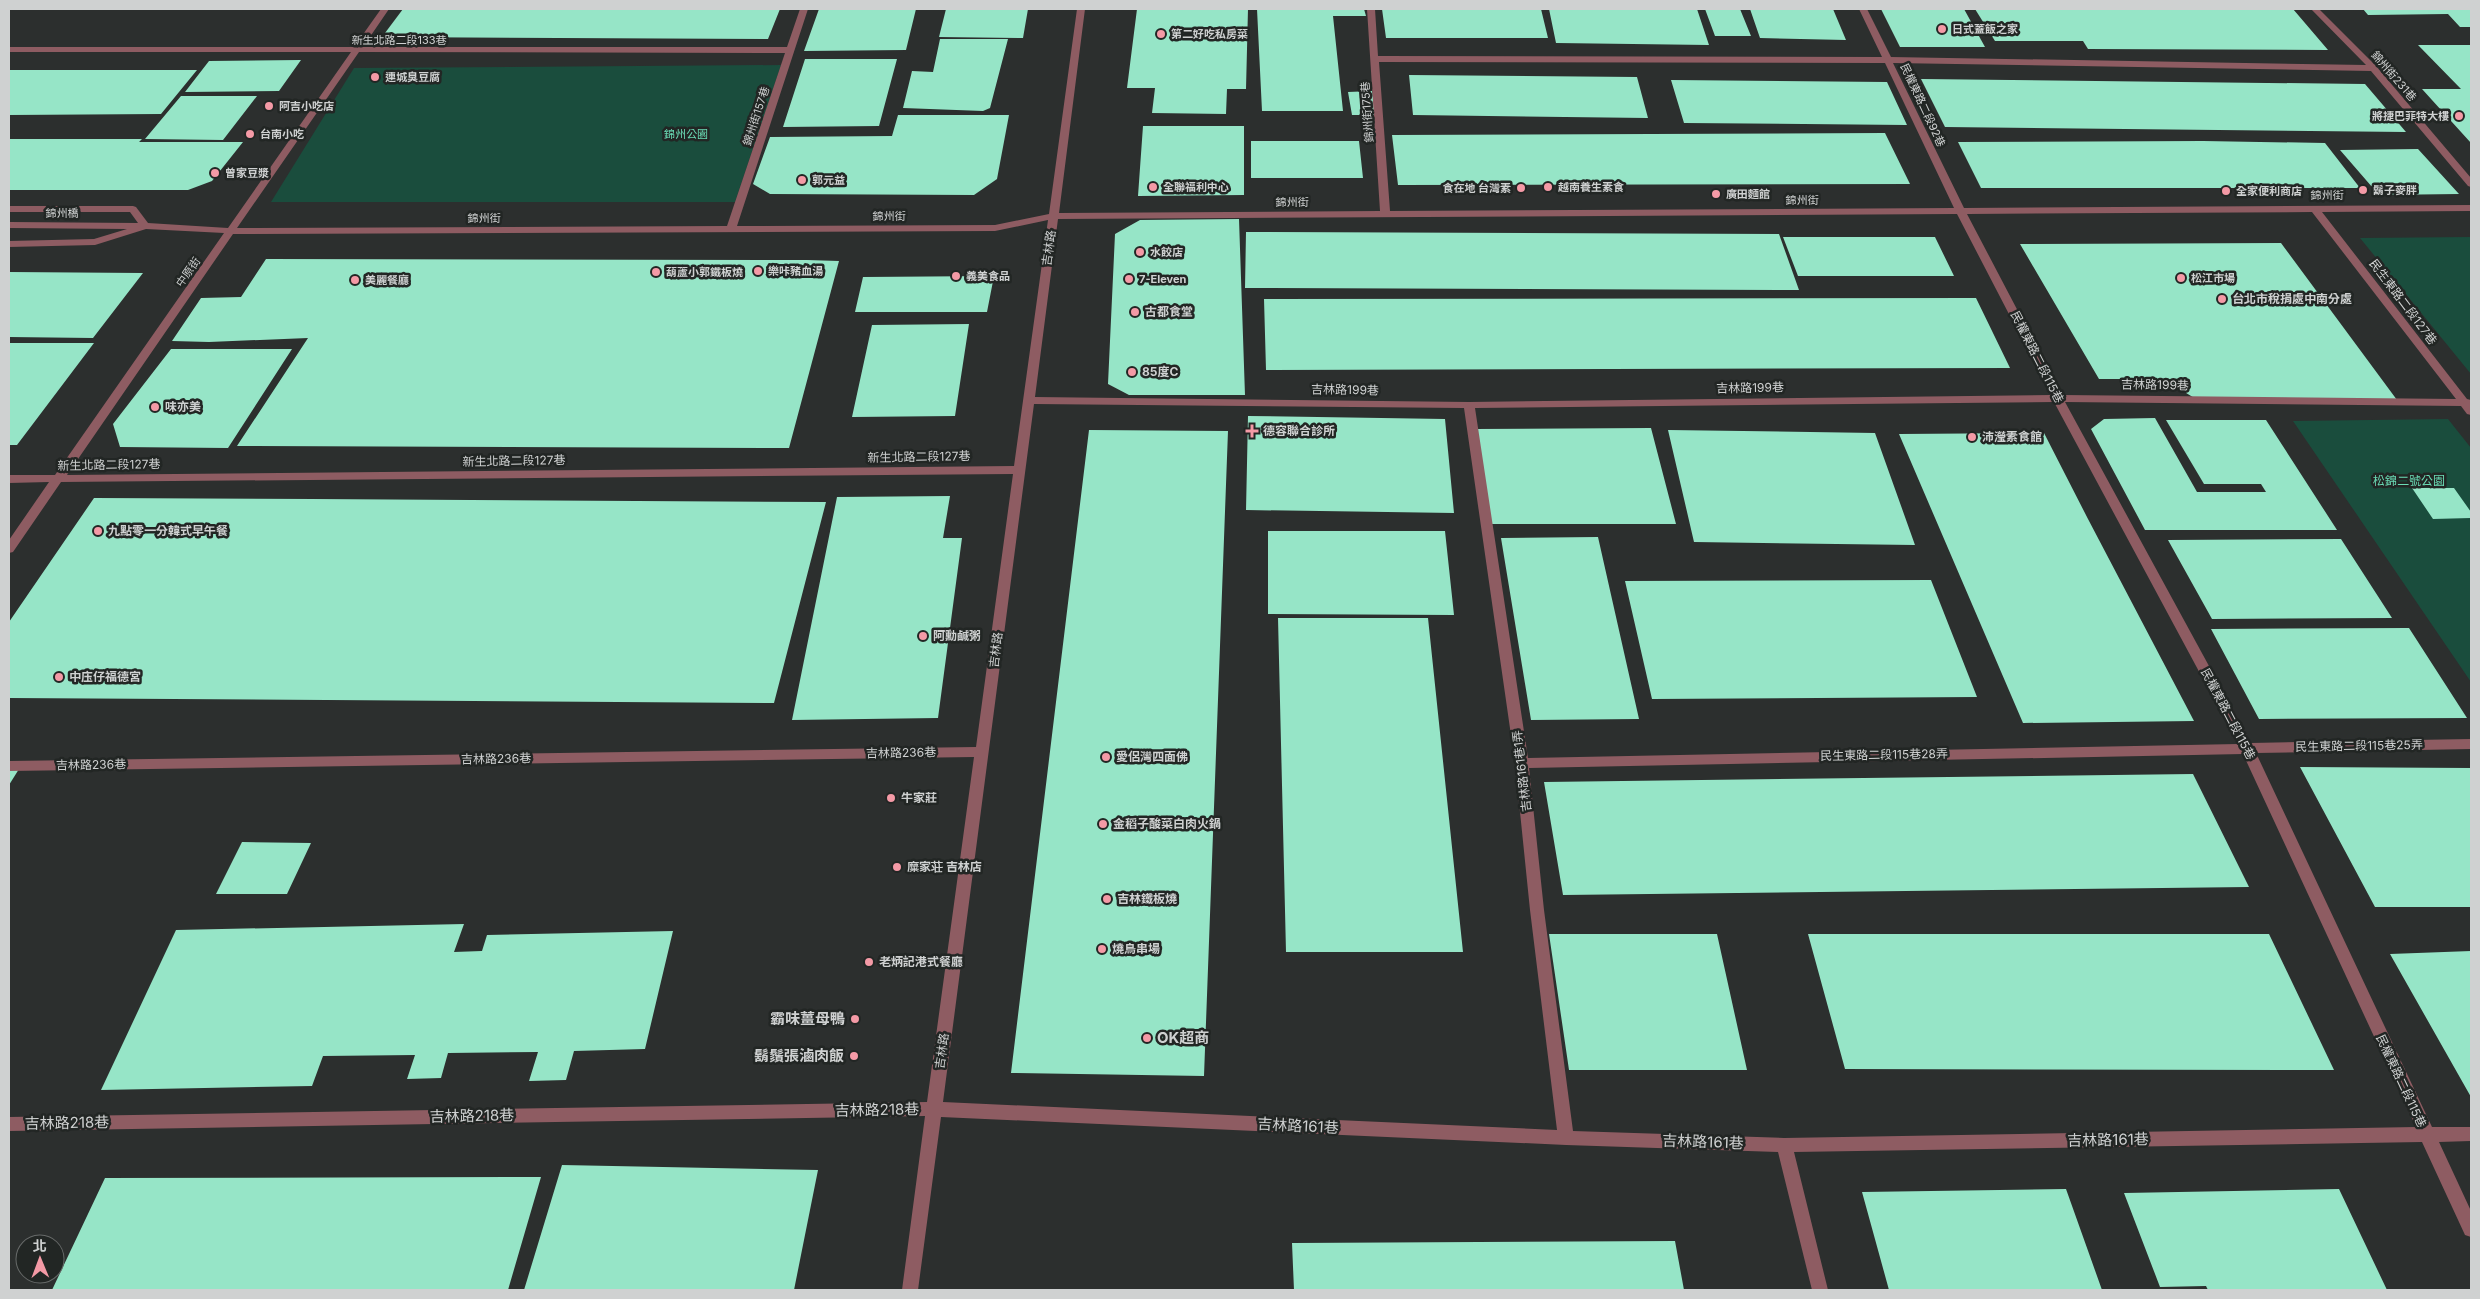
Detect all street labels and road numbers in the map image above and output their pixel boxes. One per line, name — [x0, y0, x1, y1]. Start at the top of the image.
street label: 新生北路二段133巷 — [351, 33, 447, 47]
street label: 錦州街231巷 — [2368, 48, 2420, 104]
street label: 民權東路二段92巷 — [1898, 61, 1948, 149]
street label: 錦州街175巷 — [1358, 81, 1376, 143]
street label: 錦州街157巷 — [740, 85, 772, 147]
street label: 錦州街 — [2311, 188, 2344, 202]
street label: 錦州街 — [1786, 193, 1819, 207]
street label: 錦州街 — [1276, 195, 1309, 209]
street label: 錦州橋 — [46, 206, 79, 220]
street label: 錦州街 — [873, 209, 906, 223]
street label: 錦州街 — [468, 211, 501, 225]
street label: 吉林路 — [1039, 229, 1058, 267]
street label: 中原街 — [173, 254, 203, 290]
street label: 民生東路二段127巷 — [2366, 256, 2440, 347]
street label: 民權東路二段115巷 — [2008, 308, 2067, 405]
street label: 吉林路199巷 — [2121, 376, 2189, 393]
street label: 吉林路199巷 — [1716, 379, 1784, 396]
street label: 吉林路199巷 — [1311, 381, 1379, 398]
street label: 新生北路二段127巷 — [867, 448, 971, 465]
street label: 新生北路二段127巷 — [462, 452, 566, 469]
street label: 新生北路二段127巷 — [57, 456, 161, 473]
street label: 吉林路 — [986, 631, 1005, 669]
street label: 民權東路二段115巷 — [2198, 666, 2259, 762]
street label: 吉林路161巷1弄 — [1509, 729, 1534, 813]
street label: 民生東路二段115巷25弄 — [2295, 737, 2423, 754]
street label: 吉林路236巷 — [866, 744, 936, 761]
street label: 民生東路二段115巷28弄 — [1820, 746, 1948, 763]
street label: 吉林路236巷 — [461, 750, 531, 767]
street label: 吉林路236巷 — [56, 756, 126, 773]
street label: 吉林路 — [932, 1032, 951, 1070]
street label: 民權東路二段115巷 — [2373, 1032, 2430, 1130]
street label: 吉林路218巷 — [835, 1099, 919, 1120]
street label: 吉林路218巷 — [430, 1105, 514, 1126]
street label: 吉林路218巷 — [25, 1112, 109, 1133]
street label: 吉林路161巷 — [1257, 1114, 1339, 1137]
street label: 吉林路161巷 — [2067, 1129, 2149, 1150]
street label: 吉林路161巷 — [1662, 1131, 1744, 1152]

